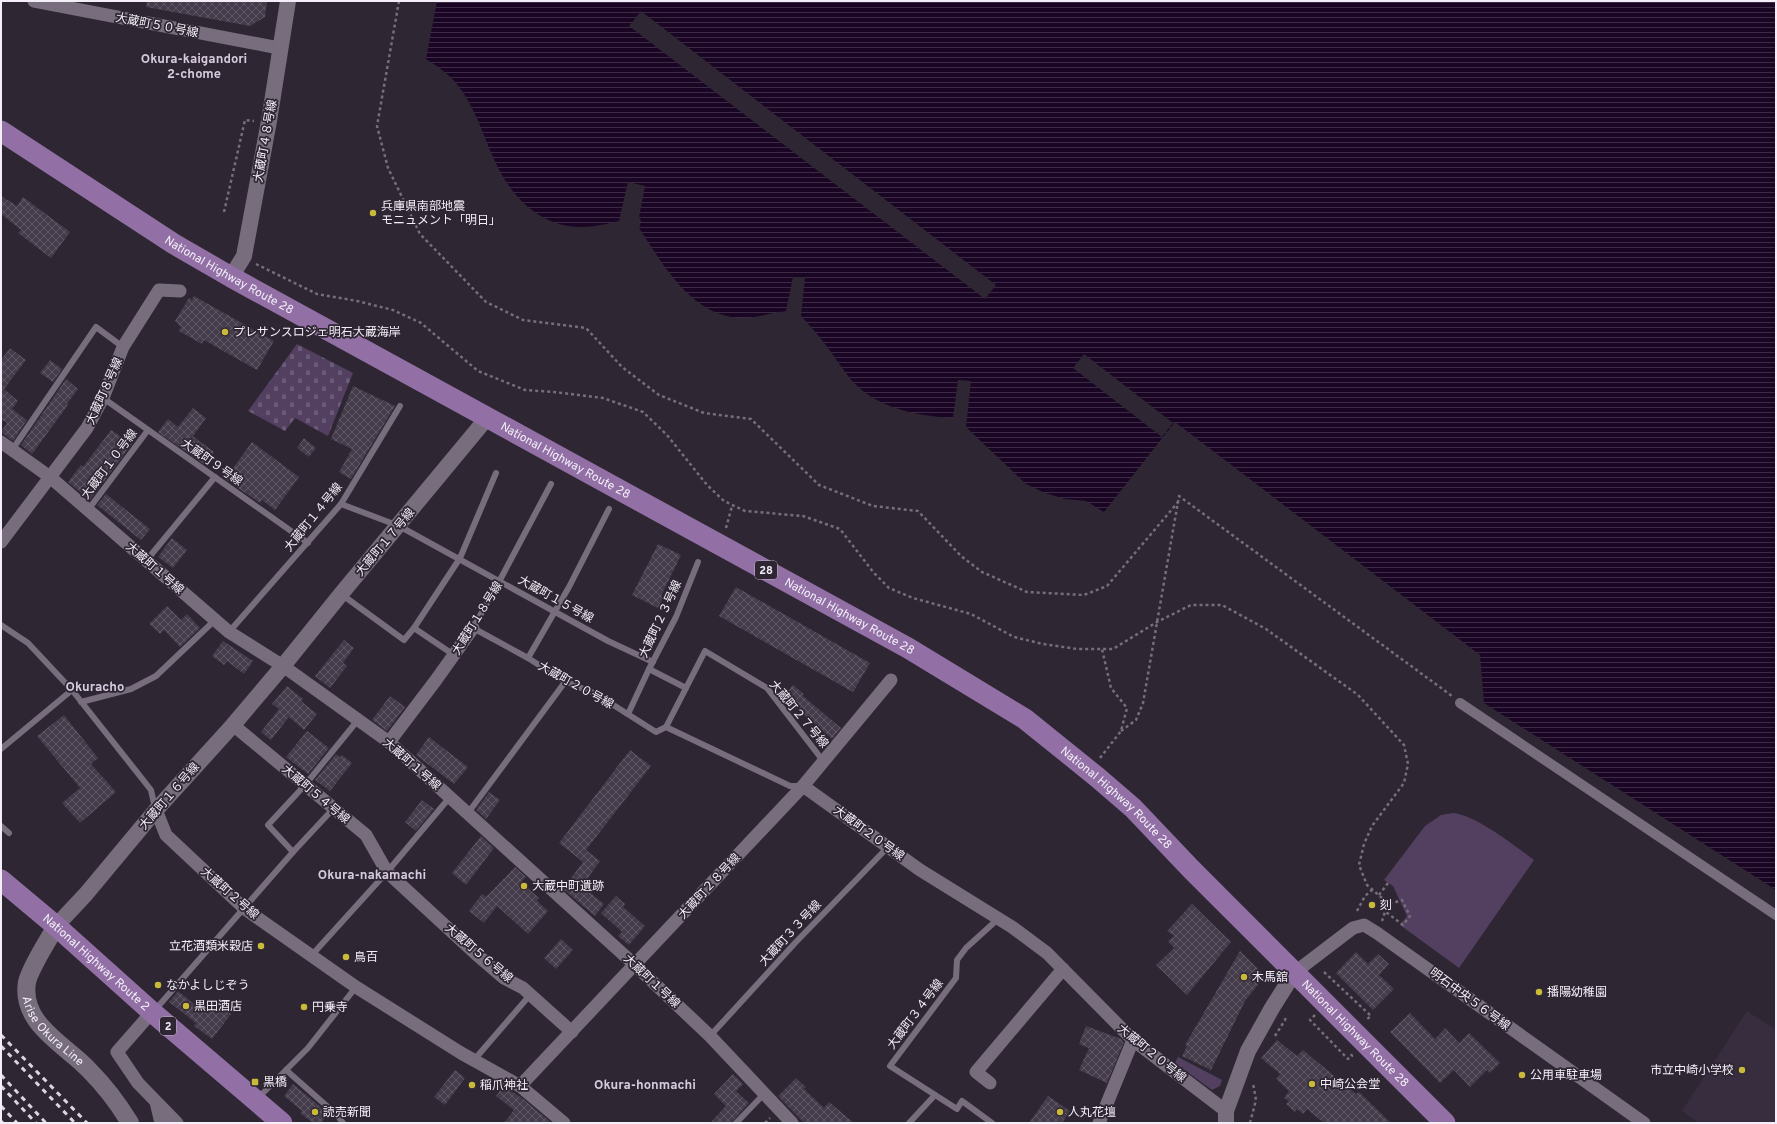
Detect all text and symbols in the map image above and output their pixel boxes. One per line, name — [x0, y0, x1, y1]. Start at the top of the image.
street label: 大蔵町５０号線 — [114, 10, 200, 42]
district label: Okura-kaigandori 2-chome — [141, 52, 247, 83]
street label: 大蔵町４８号線 — [251, 98, 281, 184]
place label: 兵庫県南部地震 モニュメント「明日」 — [381, 199, 501, 229]
marker: 兵庫県南部地震 モニュメント「明日」 — [368, 208, 378, 218]
street label: National Highway Route 28 — [161, 233, 296, 319]
place label: プレサンスロジェ明石大蔵海岸 — [233, 325, 401, 341]
marker: プレサンスロジェ明石大蔵海岸 — [220, 327, 230, 337]
street label: 大蔵町８号線 — [83, 355, 127, 428]
street label: National Highway Route 28 — [497, 419, 633, 503]
street label: 大蔵町１０号線 — [78, 426, 141, 503]
street label: 大蔵町９号線 — [177, 436, 246, 490]
street label: 大蔵町１４号線 — [281, 480, 346, 555]
street label: 大蔵町１７号線 — [353, 505, 419, 580]
street label: 大蔵町１号線 — [122, 539, 187, 598]
road number: 28 — [755, 561, 777, 579]
street label: 大蔵町１５号線 — [515, 573, 596, 627]
street label: National Highway Route 28 — [781, 575, 917, 659]
street label: 大蔵町２３号線 — [636, 578, 686, 661]
street label: 大蔵町１８号線 — [449, 579, 507, 658]
street label: 大蔵町２０号線 — [535, 659, 616, 713]
street label: 大蔵町２７号線 — [765, 677, 831, 752]
district label: Okuracho — [66, 680, 124, 696]
street label: 大蔵町１号線 — [379, 735, 444, 794]
street label: National Highway Route 28 — [1057, 744, 1175, 853]
street label: 大蔵町１６号線 — [136, 760, 203, 834]
street label: 大蔵町５４号線 — [278, 762, 353, 828]
street label: 大蔵町２０号線 — [830, 803, 907, 865]
street label: 大蔵町２８号線 — [675, 851, 744, 923]
street label: 大蔵町２号線 — [197, 864, 262, 923]
district label: Okura-nakamachi — [318, 868, 426, 884]
place label: 大蔵中町遺跡 — [532, 879, 604, 895]
marker: 大蔵中町遺跡 — [519, 881, 529, 891]
street label: 大蔵町３３号線 — [756, 898, 825, 970]
place label: 刻 — [1380, 898, 1392, 914]
marker: 刻 — [1367, 900, 1377, 910]
street label: National Highway Route 2 — [39, 911, 153, 1015]
street label: 大蔵町５６号線 — [441, 921, 516, 987]
place label: 立花酒類米穀店 — [169, 939, 253, 955]
marker: 立花酒類米穀店 — [256, 941, 266, 951]
place label: 鳥百 — [354, 950, 378, 966]
street label: 大蔵町１号線 — [620, 951, 683, 1012]
marker: 鳥百 — [341, 952, 351, 962]
street label: 明石中央５６号線 — [1426, 965, 1513, 1034]
place label: 木馬舘 — [1252, 970, 1288, 986]
marker: 木馬舘 — [1239, 972, 1249, 982]
street label: 大蔵町３４号線 — [884, 976, 947, 1053]
street label: National Highway Route 28 — [1297, 977, 1412, 1091]
place label: なかよしじぞう — [166, 978, 249, 994]
marker: なかよしじぞう — [153, 980, 163, 990]
place label: 播陽幼稚園 — [1547, 985, 1607, 1001]
marker: 播陽幼稚園 — [1534, 987, 1544, 997]
street label: Arise Okura Line — [18, 995, 87, 1070]
place label: 黒田酒店 — [194, 999, 242, 1015]
place label: 円乗寺 — [312, 1000, 348, 1016]
marker: 黒田酒店 — [181, 1001, 191, 1011]
marker: 円乗寺 — [299, 1002, 309, 1012]
road number: 2 — [160, 1017, 176, 1035]
street label: 大蔵町２０号線 — [1114, 1021, 1189, 1086]
place label: 市立中崎小学校 — [1650, 1063, 1734, 1079]
marker: 市立中崎小学校 — [1737, 1065, 1747, 1075]
place label: 公用車駐車場 — [1530, 1068, 1602, 1084]
marker: 公用車駐車場 — [1517, 1070, 1527, 1080]
place label: 黒橋 — [263, 1075, 287, 1091]
marker: 黒橋 — [250, 1077, 260, 1087]
place label: 中崎公会堂 — [1320, 1077, 1380, 1093]
place label: 稲爪神社 — [480, 1078, 528, 1094]
district label: Okura-honmachi — [594, 1078, 696, 1094]
marker: 中崎公会堂 — [1307, 1079, 1317, 1089]
marker: 稲爪神社 — [467, 1080, 477, 1090]
place label: 読売新聞 — [323, 1105, 371, 1121]
place label: 人丸花壇 — [1068, 1105, 1116, 1121]
marker: 読売新聞 — [310, 1107, 320, 1117]
marker: 人丸花壇 — [1055, 1107, 1065, 1117]

